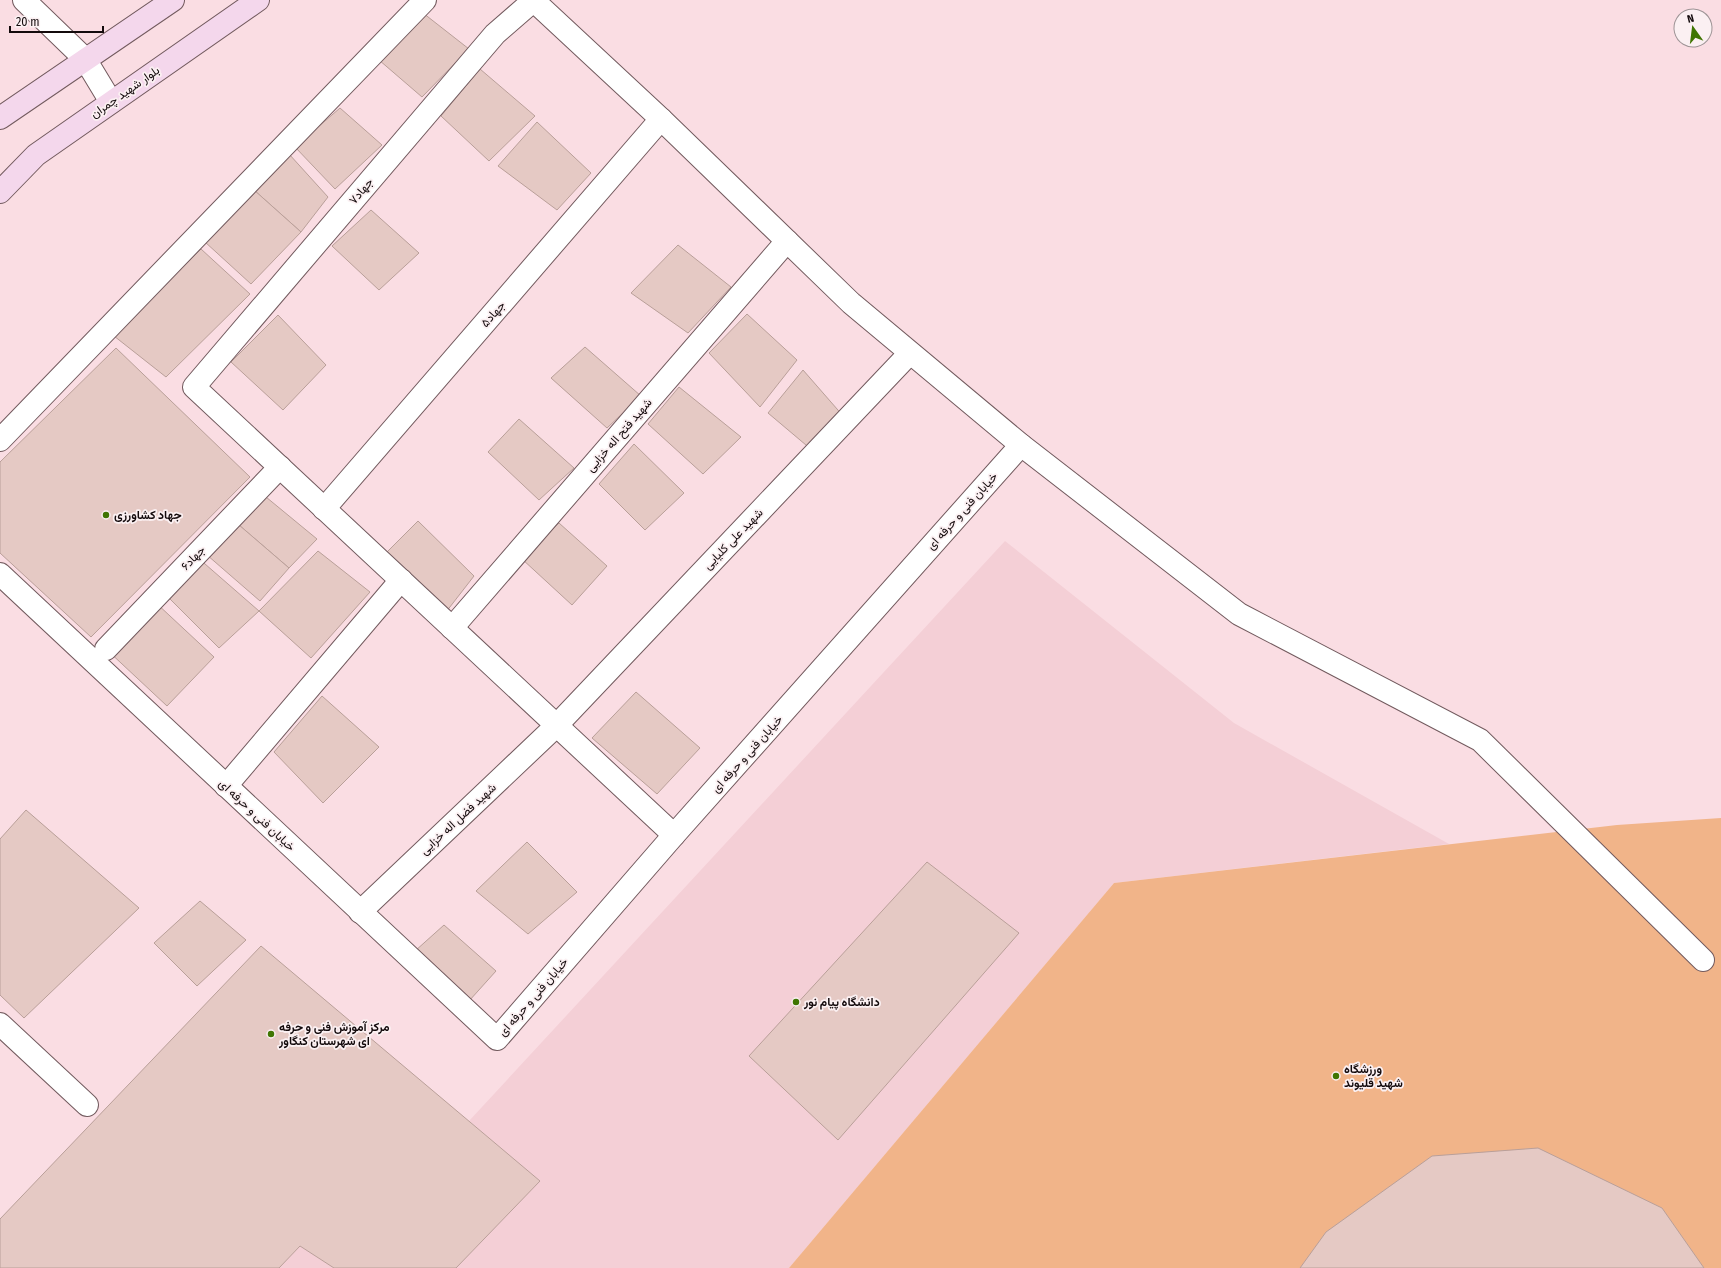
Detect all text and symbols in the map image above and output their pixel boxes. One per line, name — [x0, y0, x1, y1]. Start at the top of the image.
scale bar — [10, 8, 103, 34]
north arrow — [1673, 8, 1713, 48]
text: N — [1686, 12, 1695, 26]
text: 20 m — [16, 15, 40, 29]
street label: بلوار شهید چمران — [88, 63, 163, 122]
street label: جهاد۷ — [346, 175, 377, 208]
street label: جهاد۵ — [478, 298, 509, 331]
street label: شهید فتح اله خزایی — [583, 395, 656, 476]
street label: خیابان فنی و حرفه ای — [924, 470, 1001, 553]
street label: شهید علی کلیایی — [700, 506, 766, 573]
place label: جهاد کشاورزی — [114, 508, 182, 523]
marker: جهاد کشاورزی — [101, 510, 111, 520]
street label: جهاد۶ — [178, 543, 209, 574]
street label: خیابان فنی و حرفه ای — [709, 713, 786, 796]
street label: خیابان فنی و حرفه ای — [215, 776, 298, 855]
street label: شهید فضل اله خزایی — [417, 780, 500, 859]
street label: خیابان فنی و حرفه ای — [495, 955, 572, 1040]
place label: دانشگاه پیام نور — [803, 995, 880, 1010]
marker: دانشگاه پیام نور — [791, 997, 801, 1007]
place label: مرکز آموزش فنی و حرفه ای شهرستان کنگاور — [278, 1020, 390, 1049]
marker: مرکز آموزش فنی و حرفه ای شهرستان کنگاور — [266, 1029, 276, 1039]
place label: ورزشگاه شهید قلیوند — [1344, 1062, 1403, 1091]
marker: ورزشگاه شهید قلیوند — [1331, 1071, 1341, 1081]

